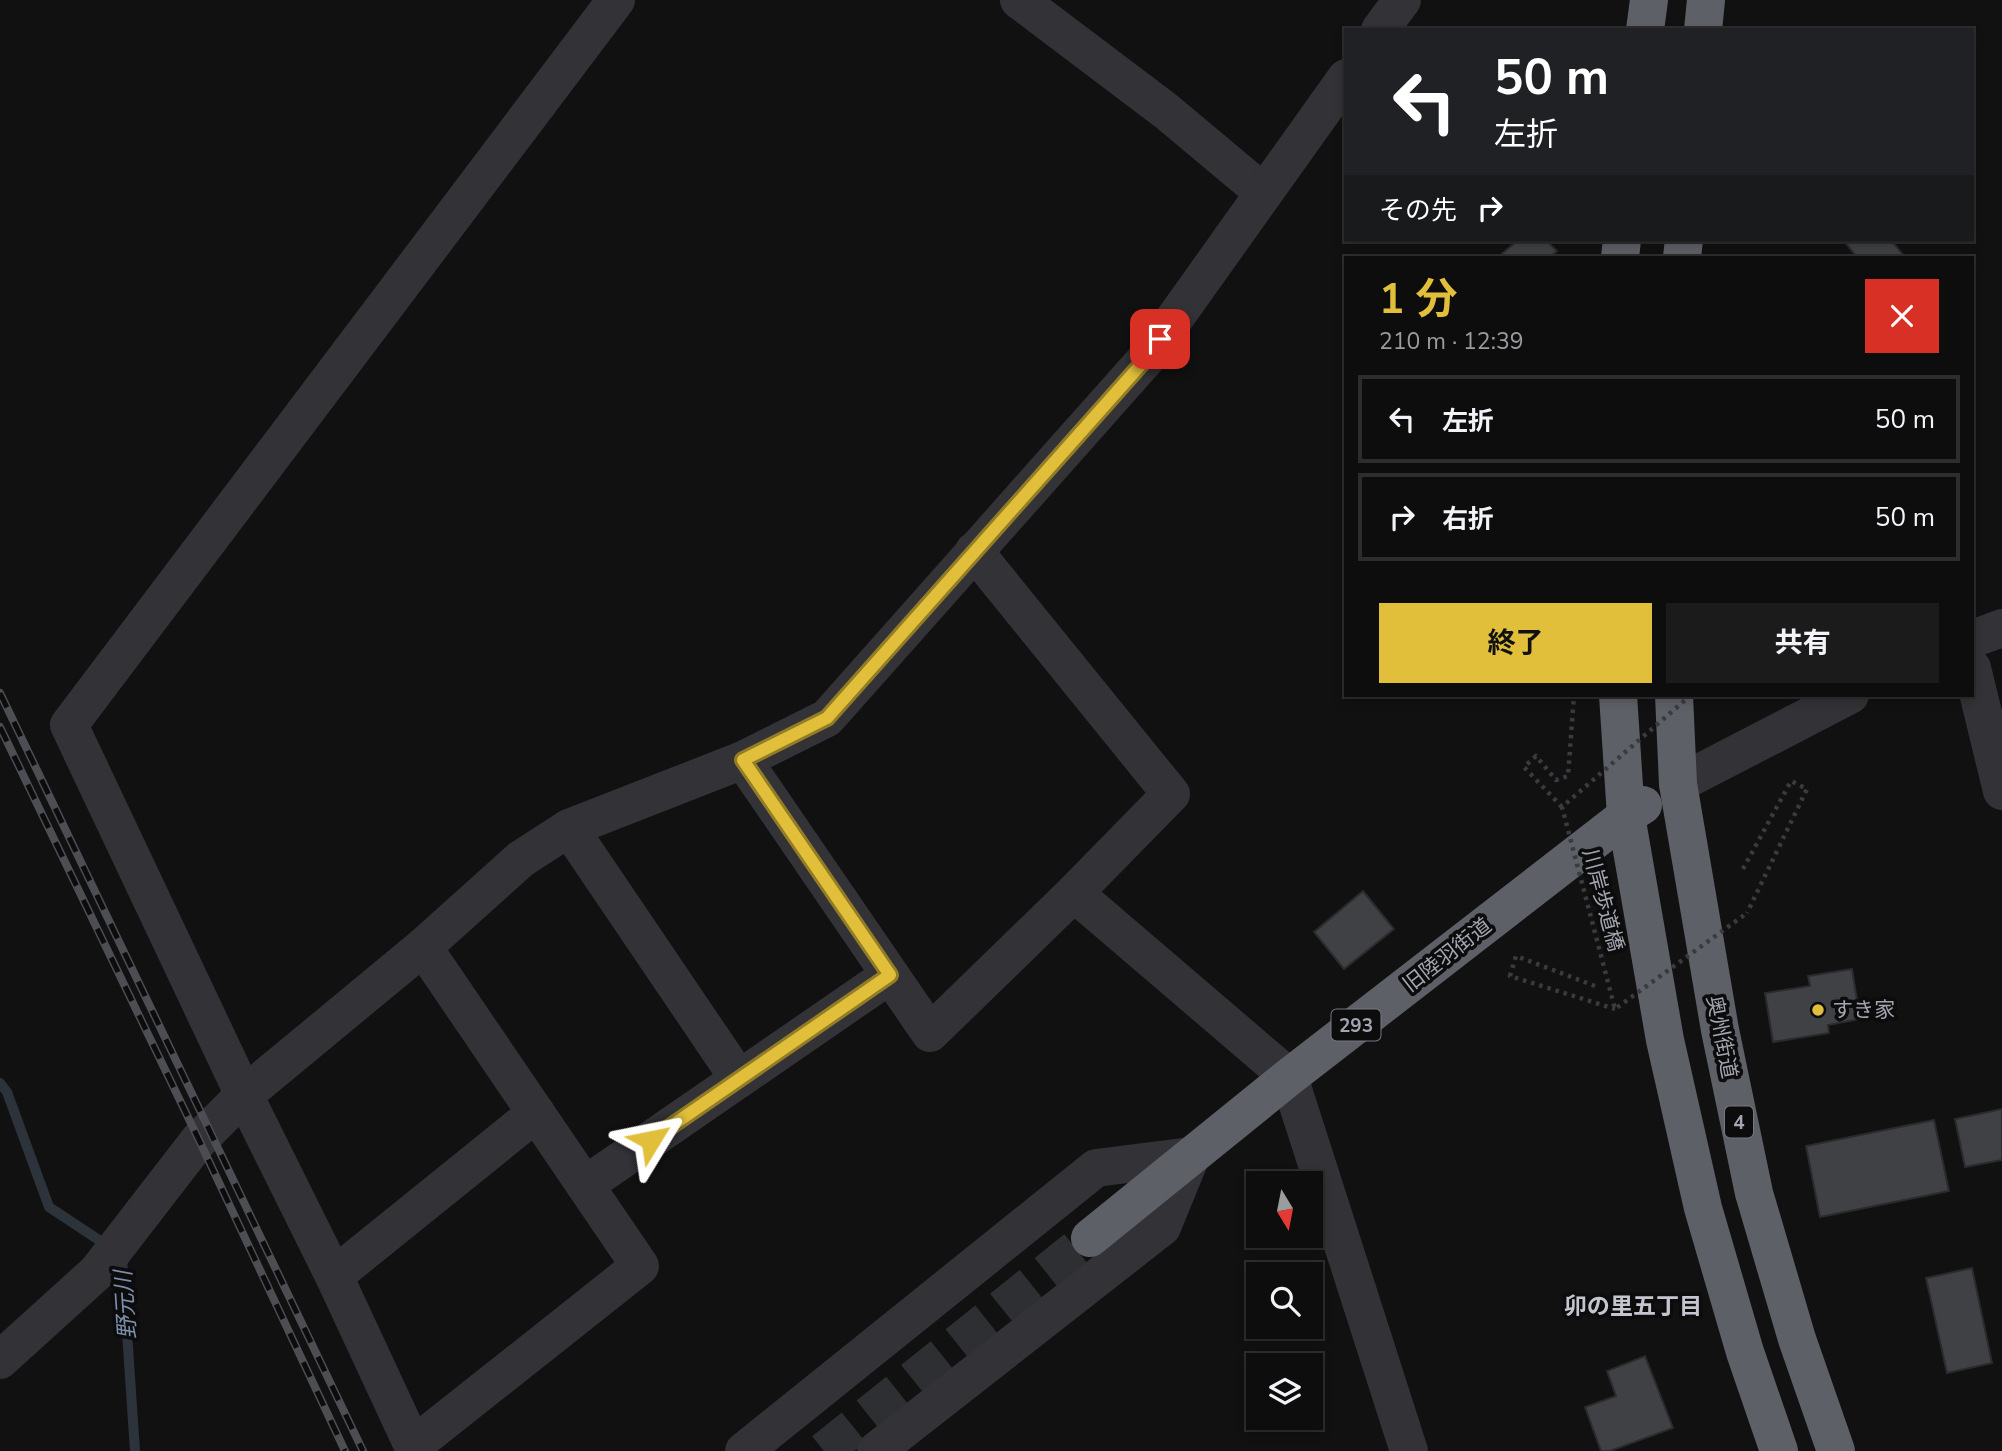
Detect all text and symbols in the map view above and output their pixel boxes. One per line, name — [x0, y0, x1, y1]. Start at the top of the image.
text: 50 m — [1494, 44, 1609, 111]
icon: left — [1379, 56, 1470, 147]
text: 左折 — [1494, 113, 1558, 156]
icon: right — [1471, 189, 1509, 227]
text: その先 — [1379, 193, 1457, 228]
text: 1 分 — [1379, 271, 1458, 328]
button: close — [1865, 279, 1939, 353]
pin — [1130, 309, 1190, 369]
icon: arrive — [1141, 320, 1179, 358]
text: 210 m · 12:39 — [1379, 326, 1524, 357]
icon: left — [1383, 400, 1421, 438]
text: 50 m — [1875, 402, 1935, 437]
text: 左折 — [1442, 404, 1494, 439]
icon: right — [1383, 498, 1421, 536]
text: 50 m — [1875, 500, 1935, 535]
text: 右折 — [1442, 502, 1494, 537]
button: 終了 — [1379, 603, 1652, 683]
button: 共有 — [1666, 603, 1939, 683]
street label: 川岸歩道橋 — [1576, 846, 1630, 954]
street label: 旧陸羽街道 — [1397, 912, 1497, 998]
street label: 奥州街道 — [1700, 993, 1744, 1081]
place label: すき家 — [1832, 996, 1895, 1024]
marker: すき家 — [1810, 1002, 1826, 1018]
road number: 293 — [1332, 1009, 1380, 1040]
position arrow — [614, 1103, 688, 1177]
road number: 4 — [1725, 1106, 1753, 1138]
north arrow — [1246, 1171, 1323, 1248]
map controls — [1246, 1171, 1323, 1430]
button: search — [1246, 1262, 1323, 1339]
water label: 野元川 — [107, 1266, 143, 1340]
district label: 卯の里五丁目 — [1564, 1291, 1702, 1322]
button: layers — [1246, 1353, 1323, 1430]

